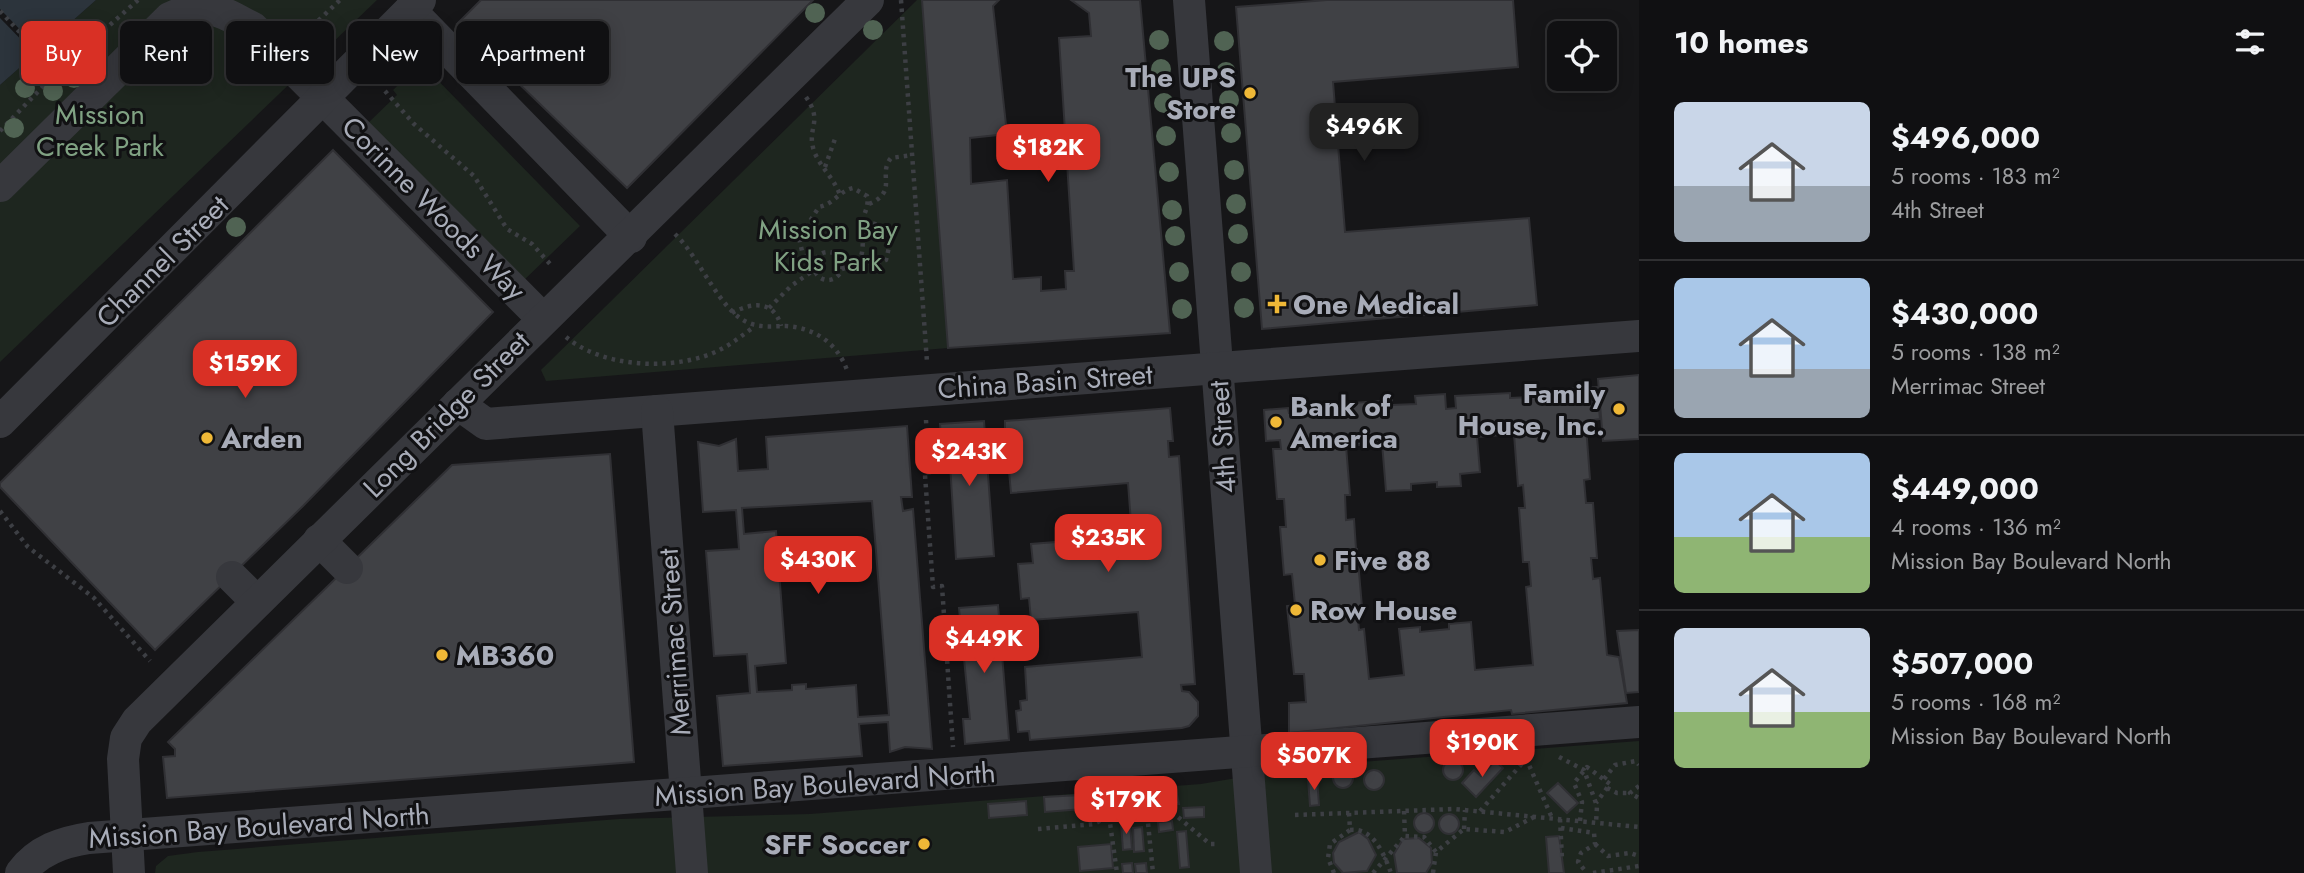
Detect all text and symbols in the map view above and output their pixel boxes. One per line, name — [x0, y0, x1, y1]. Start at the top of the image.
chip: Buy — [21, 21, 106, 84]
chip: Rent — [120, 21, 212, 84]
chip: Filters — [226, 21, 334, 84]
chip: New — [348, 21, 442, 84]
chip: Apartment — [456, 21, 609, 84]
map controls — [1547, 21, 1617, 91]
button: locate — [1547, 21, 1617, 91]
text: 10 homes — [1674, 21, 1808, 64]
icon: filters — [2231, 23, 2269, 61]
place label: The UPS Store — [1125, 57, 1236, 130]
marker: The UPS Store — [1242, 85, 1258, 101]
park label: Mission Creek Park — [36, 94, 165, 167]
pin: $496K — [1315, 104, 1413, 163]
street label: Corinne Woods Way — [332, 107, 536, 310]
text: $496K — [1325, 109, 1403, 143]
text: $496,000 — [1891, 116, 2040, 159]
pin: $182K — [999, 124, 1097, 184]
text: $182K — [1012, 130, 1084, 164]
icon: home — [1730, 130, 1814, 214]
text: 5 rooms · 183 m² — [1891, 159, 2060, 193]
street label: Channel Street — [87, 186, 238, 337]
text: 4th Street — [1891, 193, 1984, 227]
park label: Mission Bay Kids Park — [758, 209, 898, 282]
place label: One Medical — [1293, 284, 1459, 325]
text: $430,000 — [1891, 292, 2038, 335]
marker: One Medical — [1267, 294, 1287, 314]
icon: home — [1730, 306, 1814, 390]
street label: Long Bridge Street — [354, 322, 539, 507]
text: 5 rooms · 138 m² — [1891, 335, 2060, 369]
pin: $159K — [196, 340, 294, 400]
text: $159K — [209, 346, 281, 380]
street label: China Basin Street — [936, 354, 1154, 409]
text: Merrimac Street — [1891, 369, 2045, 403]
place label: Family House, Inc. — [1458, 373, 1605, 446]
street label: 4th Street — [1198, 379, 1247, 495]
place label: Bank of America — [1289, 386, 1398, 459]
marker: Family House, Inc. — [1611, 401, 1627, 417]
marker: Bank of America — [1268, 414, 1284, 430]
place label: Arden — [220, 418, 303, 459]
pin: $243K — [920, 428, 1018, 488]
marker: Arden — [199, 430, 215, 446]
text: $243K — [931, 434, 1007, 468]
text: $449,000 — [1891, 467, 2039, 510]
icon: home — [1730, 481, 1814, 565]
text: 4 rooms · 136 m² — [1891, 510, 2061, 544]
pin: $235K — [1059, 514, 1157, 574]
text: $235K — [1071, 520, 1145, 554]
pin: $430K — [769, 536, 867, 596]
place label: Five 88 — [1334, 540, 1431, 581]
text: $430K — [780, 542, 856, 576]
text: Mission Bay Boulevard North — [1891, 544, 2172, 578]
street label: Merrimac Street — [647, 547, 701, 737]
marker: Five 88 — [1312, 552, 1328, 568]
place label: Row House — [1310, 590, 1457, 631]
marker: Row House — [1288, 602, 1304, 618]
pin: $449K — [935, 616, 1033, 675]
text: $449K — [945, 621, 1023, 655]
place label: MB360 — [456, 635, 554, 676]
text: $507,000 — [1891, 642, 2033, 685]
marker: MB360 — [434, 647, 450, 663]
icon: home — [1730, 656, 1814, 740]
text: 5 rooms · 168 m² — [1891, 685, 2060, 719]
text: Mission Bay Boulevard North — [1891, 719, 2172, 753]
pin: $190K — [1433, 720, 1531, 779]
text: $190K — [1446, 725, 1518, 759]
pin: $507K — [1265, 732, 1363, 792]
text: $507K — [1277, 738, 1351, 772]
street label: Mission Bay Boulevard North — [653, 752, 997, 817]
pin: $179K — [1077, 776, 1175, 836]
text: $179K — [1090, 782, 1162, 816]
street label: Mission Bay Boulevard North — [87, 794, 431, 859]
place label: SFF Soccer — [764, 824, 910, 865]
marker: SFF Soccer — [916, 836, 932, 852]

